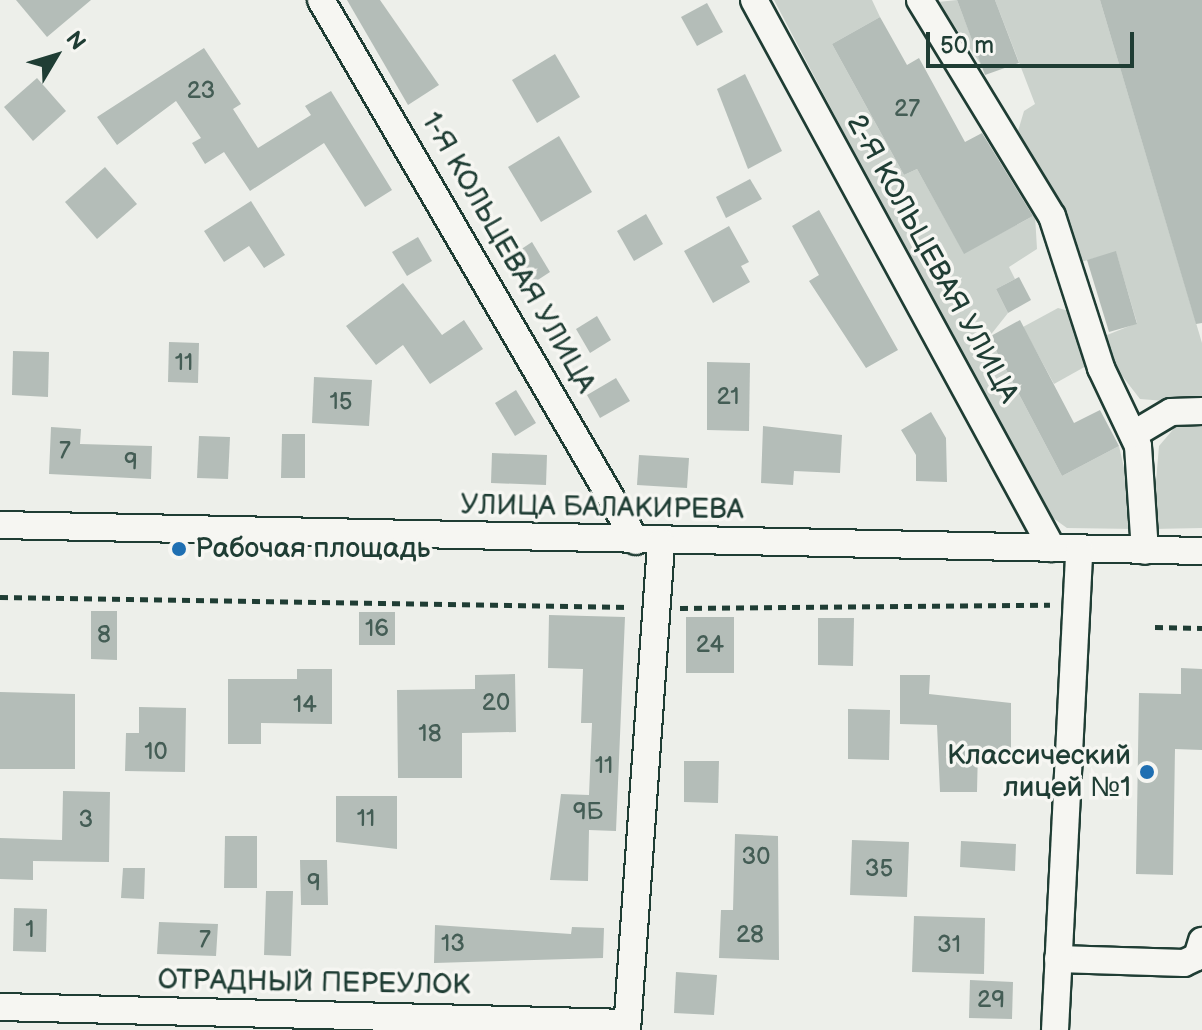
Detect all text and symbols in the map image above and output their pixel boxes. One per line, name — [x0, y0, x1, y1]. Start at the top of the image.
north arrow — [16, 16, 96, 96]
scale bar — [930, 16, 1138, 66]
text: N — [60, 26, 91, 56]
text: 50 m — [940, 31, 994, 60]
house number: 23 — [187, 77, 215, 105]
house number: 27 — [894, 95, 920, 123]
street label: 1-Я КОЛЬЦЕВАЯ УЛИЦА — [414, 107, 602, 399]
street label: 2-Я КОЛЬЦЕВАЯ УЛИЦА — [839, 109, 1025, 409]
house number: 11 — [175, 349, 193, 377]
house number: 21 — [716, 383, 740, 411]
house number: 15 — [329, 388, 353, 416]
house number: 7 — [59, 437, 71, 465]
house number: 9 — [124, 448, 138, 476]
street label: УЛИЦА БАЛАКИРЕВА — [460, 489, 744, 527]
place label: Рабочая площадь — [195, 532, 430, 566]
marker: Рабочая площадь — [170, 540, 188, 558]
house number: 16 — [365, 615, 389, 643]
house number: 8 — [97, 621, 111, 649]
house number: 24 — [696, 631, 724, 659]
house number: 20 — [482, 689, 510, 717]
house number: 14 — [293, 691, 317, 719]
house number: 18 — [418, 720, 442, 748]
house number: 10 — [144, 738, 168, 766]
place label: Классический лицей №1 — [947, 739, 1131, 805]
house number: 11 — [595, 752, 613, 780]
marker: Классический лицей №1 — [1138, 763, 1156, 781]
house number: 9Б — [573, 798, 603, 826]
house number: 11 — [357, 805, 375, 833]
house number: 3 — [79, 806, 93, 834]
house number: 30 — [742, 843, 770, 871]
house number: 35 — [865, 855, 893, 883]
house number: 9 — [307, 869, 321, 897]
house number: 1 — [25, 916, 35, 944]
house number: 28 — [736, 921, 764, 949]
house number: 7 — [199, 926, 211, 954]
house number: 13 — [441, 930, 465, 958]
house number: 31 — [937, 931, 961, 959]
street label: ОТРАДНЫЙ ПЕРЕУЛОК — [157, 963, 471, 1003]
house number: 29 — [977, 986, 1005, 1014]

